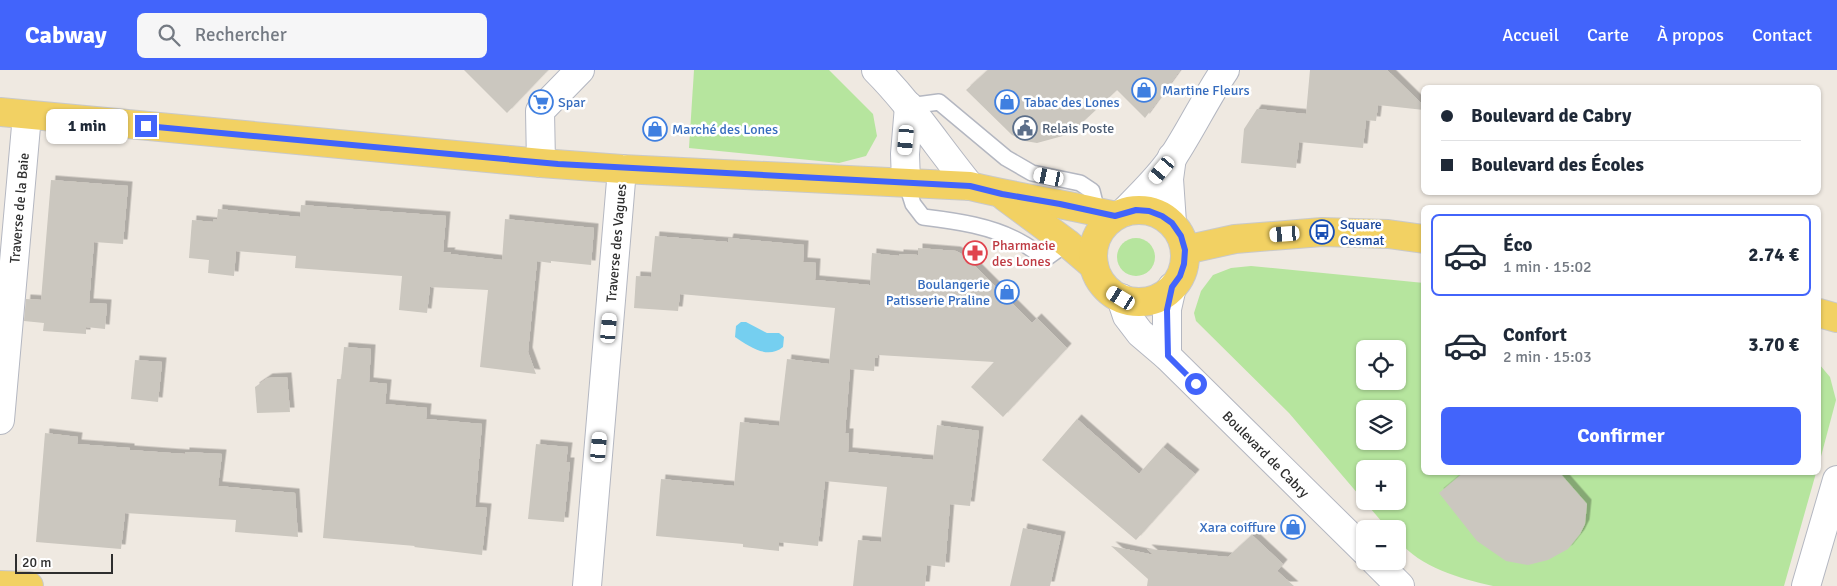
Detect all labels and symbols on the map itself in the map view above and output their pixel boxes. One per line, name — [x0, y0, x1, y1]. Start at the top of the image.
shop icon: Martine Fleurs — [1131, 77, 1157, 103]
place label: Martine Fleurs — [1162, 82, 1250, 99]
supermarket icon: Spar — [528, 89, 554, 115]
shop icon: Tabac des Lones — [994, 89, 1020, 115]
place label: Spar — [558, 94, 586, 111]
place label: Tabac des Lones — [1024, 94, 1120, 111]
callout: 1 min — [46, 108, 128, 144]
route end — [135, 115, 157, 137]
public building icon: Relais Poste — [1012, 115, 1038, 141]
shop icon: Marché des Lones — [642, 116, 668, 142]
place label: Relais Poste — [1042, 120, 1114, 137]
place label: Marché des Lones — [672, 121, 778, 138]
car — [897, 124, 914, 156]
street label: Traverse de la Baie — [6, 152, 33, 264]
car — [1146, 154, 1177, 186]
car — [1032, 167, 1065, 187]
street label: Traverse des Vagues — [603, 183, 630, 303]
place label: Square Cesmat — [1340, 216, 1385, 249]
bus stop icon: Square Cesmat — [1309, 219, 1335, 245]
car — [1269, 225, 1300, 243]
place label: Pharmacie des Lones — [992, 237, 1056, 270]
pharmacy icon: Pharmacie des Lones — [962, 240, 988, 266]
place label: Boulangerie Patisserie Praline — [886, 276, 990, 309]
shop icon: Boulangerie Patisserie Praline — [994, 279, 1020, 305]
car — [1104, 284, 1137, 312]
car — [600, 312, 617, 344]
route start — [1185, 373, 1207, 395]
street label: Boulevard de Cabry — [1219, 407, 1313, 502]
car — [590, 431, 607, 463]
shop icon: Xara coiffure — [1280, 514, 1306, 540]
place label: Xara coiffure — [1200, 519, 1276, 536]
scale bar — [15, 551, 112, 574]

